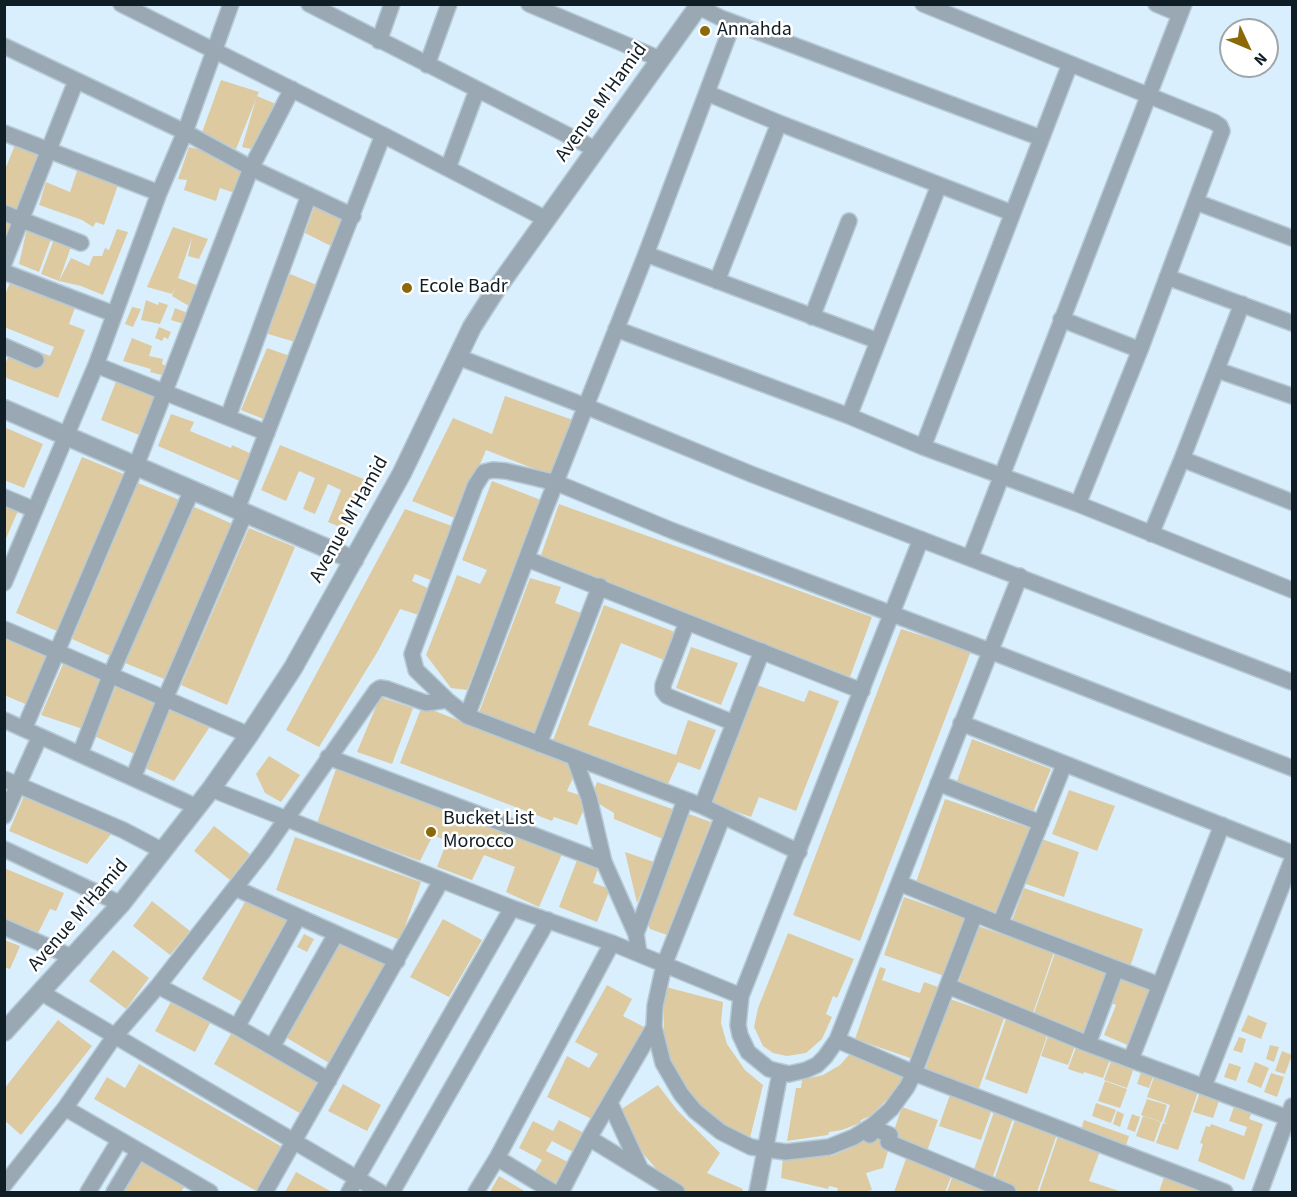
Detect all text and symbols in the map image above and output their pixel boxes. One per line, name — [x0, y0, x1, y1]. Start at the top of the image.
north arrow — [1219, 18, 1279, 78]
place label: Annahda — [717, 19, 792, 43]
marker: Annahda — [698, 24, 712, 38]
street label: Avenue M'Hamid — [551, 39, 653, 167]
text: N — [1249, 48, 1272, 71]
place label: Ecole Badr — [419, 276, 508, 300]
marker: Ecole Badr — [400, 281, 414, 295]
street label: Avenue M'Hamid — [305, 453, 395, 587]
place label: Bucket List Morocco — [443, 808, 534, 855]
marker: Bucket List Morocco — [424, 825, 438, 839]
street label: Avenue M'Hamid — [24, 855, 134, 977]

